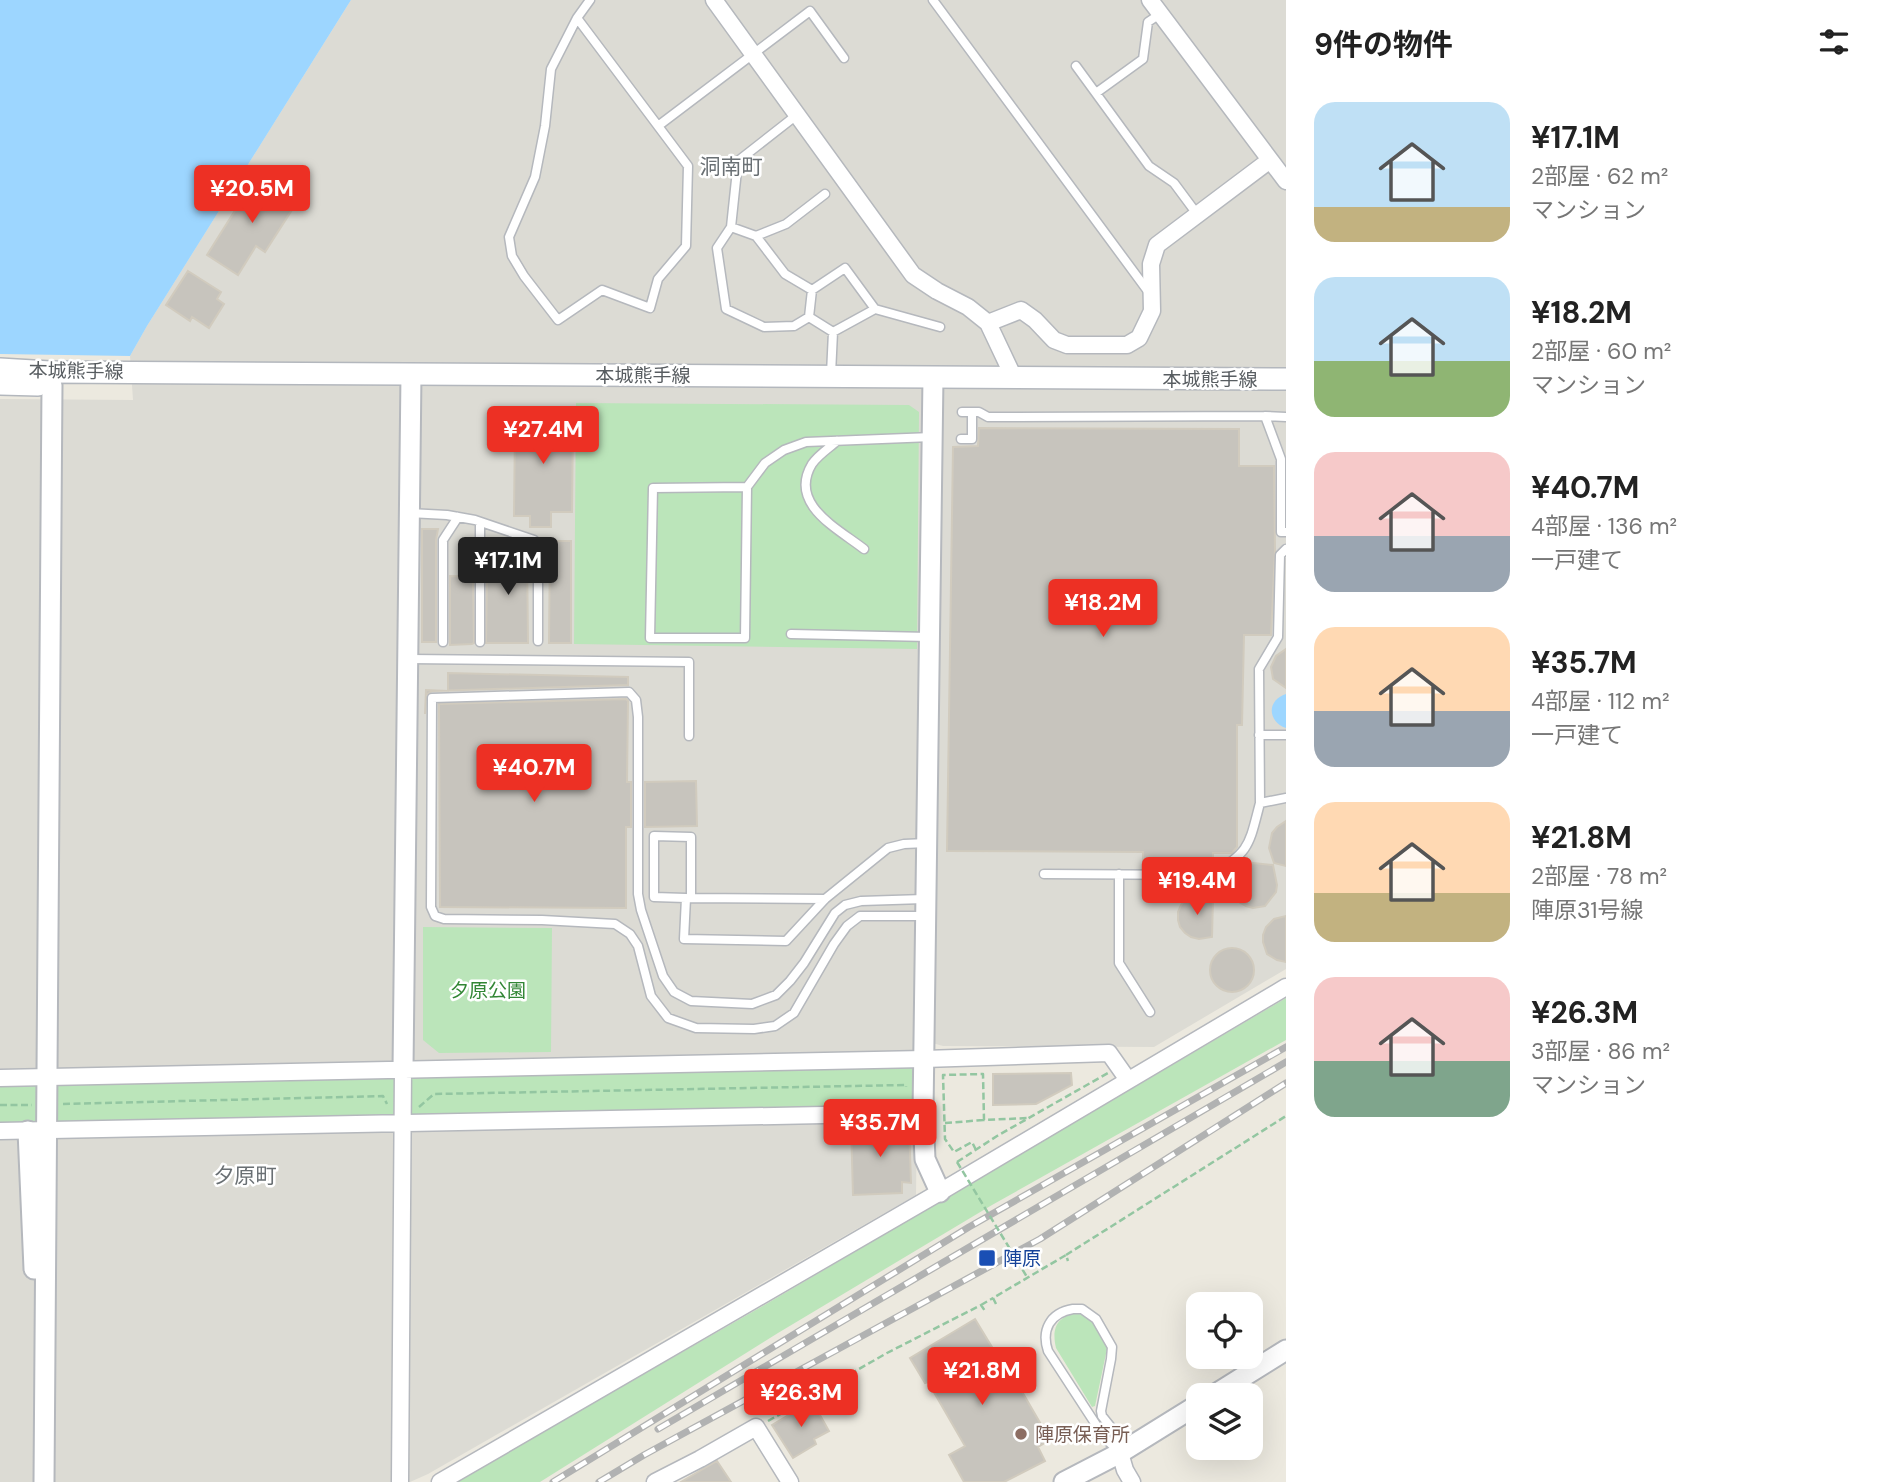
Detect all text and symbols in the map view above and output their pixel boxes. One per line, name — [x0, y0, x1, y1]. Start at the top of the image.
icon: filters — [1815, 23, 1853, 61]
text: 9件の物件 — [1314, 25, 1453, 64]
text: ¥17.1M — [1531, 118, 1620, 157]
icon: home — [1370, 130, 1454, 214]
district label: 洞南町 — [700, 153, 763, 181]
text: 2部屋 · 62 m² — [1531, 161, 1668, 191]
pin: ¥20.5M — [195, 166, 309, 225]
text: ¥20.5M — [210, 173, 294, 203]
text: マンション — [1531, 195, 1646, 225]
text: ¥18.2M — [1531, 293, 1632, 332]
icon: home — [1370, 305, 1454, 389]
text: 2部屋 · 60 m² — [1531, 336, 1671, 366]
street label: 本城熊手線 — [28, 358, 124, 384]
street label: 本城熊手線 — [595, 363, 691, 388]
street label: 本城熊手線 — [1162, 367, 1258, 392]
text: マンション — [1531, 370, 1646, 400]
pin: ¥27.4M — [486, 406, 600, 466]
text: ¥27.4M — [503, 414, 583, 444]
text: ¥40.7M — [1531, 468, 1639, 507]
icon: home — [1370, 480, 1454, 564]
text: 4部屋 · 136 m² — [1531, 511, 1677, 541]
pin: ¥17.1M — [451, 538, 565, 597]
text: ¥17.1M — [474, 545, 542, 575]
text: 一戸建て — [1531, 545, 1623, 575]
pin: ¥18.2M — [1046, 580, 1160, 639]
text: ¥18.2M — [1064, 587, 1142, 617]
text: ¥35.7M — [1531, 643, 1637, 682]
icon: home — [1370, 655, 1454, 739]
text: 4部屋 · 112 m² — [1531, 686, 1670, 716]
text: 一戸建て — [1531, 720, 1623, 750]
pin: ¥40.7M — [477, 744, 591, 804]
text: ¥40.7M — [492, 752, 576, 782]
text: ¥21.8M — [1531, 818, 1632, 857]
icon: home — [1370, 830, 1454, 914]
pin: ¥19.4M — [1140, 858, 1254, 917]
text: 2部屋 · 78 m² — [1531, 861, 1667, 891]
text: ¥19.4M — [1158, 865, 1236, 895]
text: 陣原31号線 — [1531, 895, 1643, 925]
park label: 夕原公園 — [450, 978, 526, 1003]
text: ¥26.3M — [1531, 993, 1638, 1032]
icon: home — [1370, 1005, 1454, 1089]
text: 3部屋 · 86 m² — [1531, 1036, 1670, 1066]
text: マンション — [1531, 1070, 1646, 1100]
pin: ¥35.7M — [823, 1100, 937, 1159]
text: ¥35.7M — [840, 1107, 920, 1137]
district label: 夕原町 — [214, 1162, 277, 1190]
place label: 陣原 — [1003, 1246, 1041, 1271]
marker: 陣原 — [977, 1248, 997, 1268]
map controls — [1186, 1292, 1263, 1460]
button: locate — [1186, 1292, 1263, 1369]
pin: ¥21.8M — [925, 1348, 1039, 1407]
text: ¥21.8M — [943, 1355, 1021, 1385]
pin: ¥26.3M — [744, 1370, 858, 1429]
text: ¥26.3M — [760, 1377, 842, 1407]
button: layers — [1186, 1383, 1263, 1460]
place label: 陣原保育所 — [1035, 1422, 1130, 1447]
marker: 陣原保育所 — [1013, 1426, 1029, 1442]

